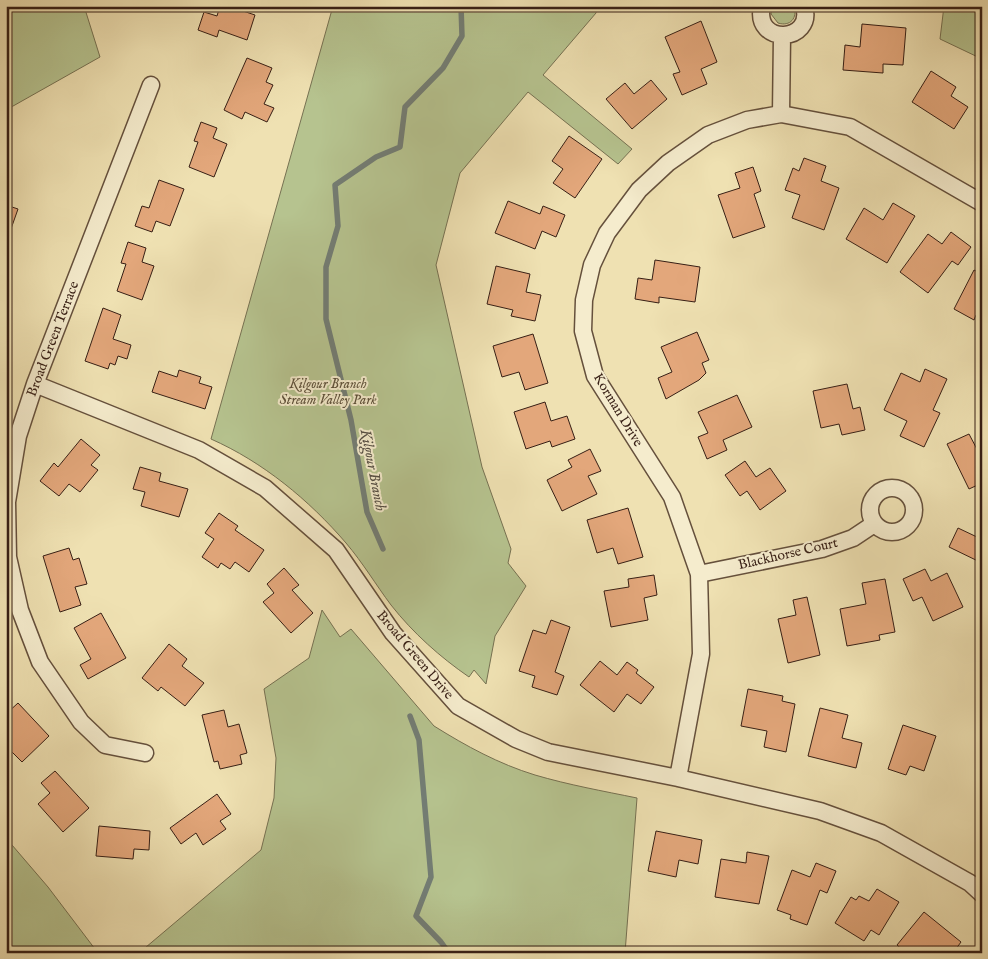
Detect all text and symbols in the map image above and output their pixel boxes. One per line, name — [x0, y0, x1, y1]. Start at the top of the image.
street label: Broad Green Terrace — [23, 278, 84, 399]
street label: Korman Drive — [589, 370, 647, 451]
park label: Kilgour Branch Stream Valley Park — [279, 375, 377, 409]
water label: Kilgour Branch — [355, 427, 390, 513]
street label: Blackhorse Court — [736, 534, 840, 574]
street label: Broad Green Drive — [373, 607, 458, 704]

